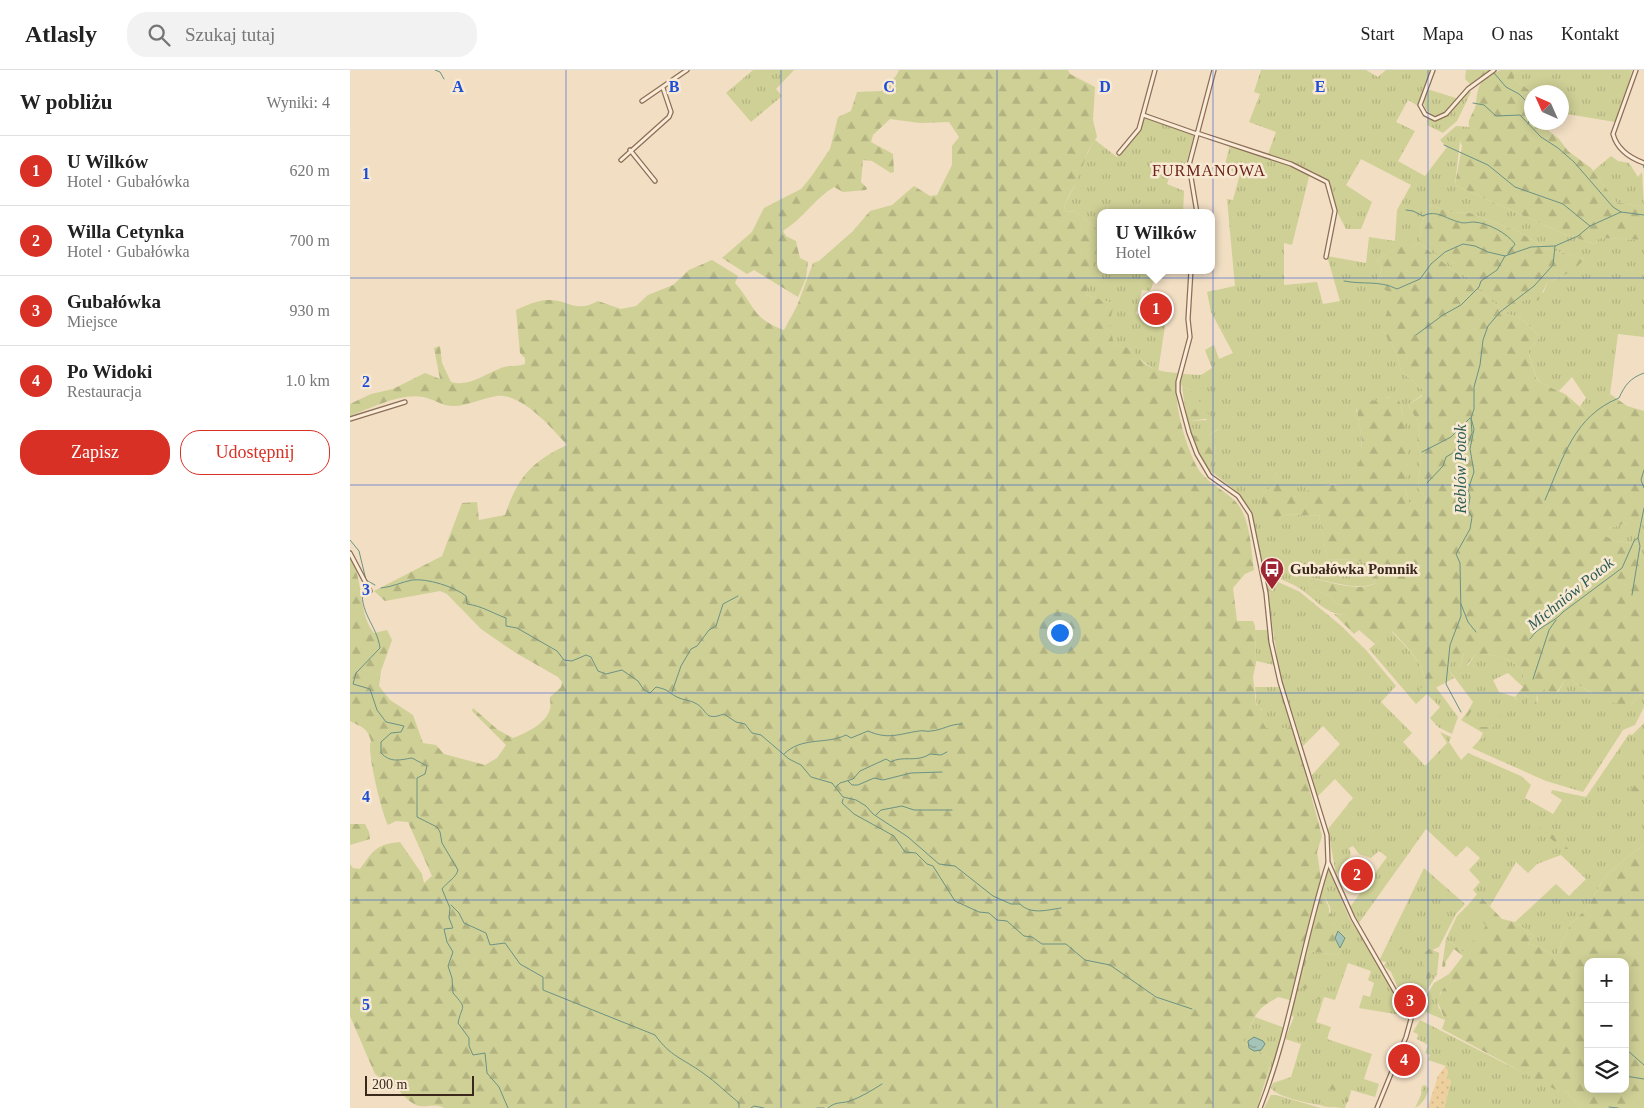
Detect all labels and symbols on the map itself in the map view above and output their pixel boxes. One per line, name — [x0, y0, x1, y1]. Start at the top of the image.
text: A — [452, 78, 464, 95]
text: B — [669, 78, 680, 95]
text: C — [883, 78, 895, 95]
text: D — [1099, 78, 1111, 95]
text: E — [1315, 78, 1325, 95]
north arrow — [1524, 85, 1569, 130]
district label: FURMANOWA — [1152, 162, 1266, 179]
text: 1 — [362, 165, 370, 182]
pin: 1 — [1140, 290, 1172, 328]
text: 2 — [362, 373, 370, 390]
water label: Reblów Potok — [1452, 423, 1469, 515]
water label: Michniów Potok — [1523, 553, 1617, 634]
bus stop icon: Gubałówka Pomnik — [1259, 556, 1285, 590]
place label: Gubałówka Pomnik — [1290, 561, 1419, 577]
text: 3 — [362, 581, 370, 598]
your location — [1047, 620, 1073, 646]
text: 4 — [362, 788, 370, 805]
pin: 2 — [1341, 856, 1373, 894]
pin: 3 — [1394, 982, 1426, 1020]
text: 5 — [362, 996, 370, 1013]
pin: 4 — [1388, 1041, 1420, 1079]
scale bar — [365, 1073, 474, 1096]

